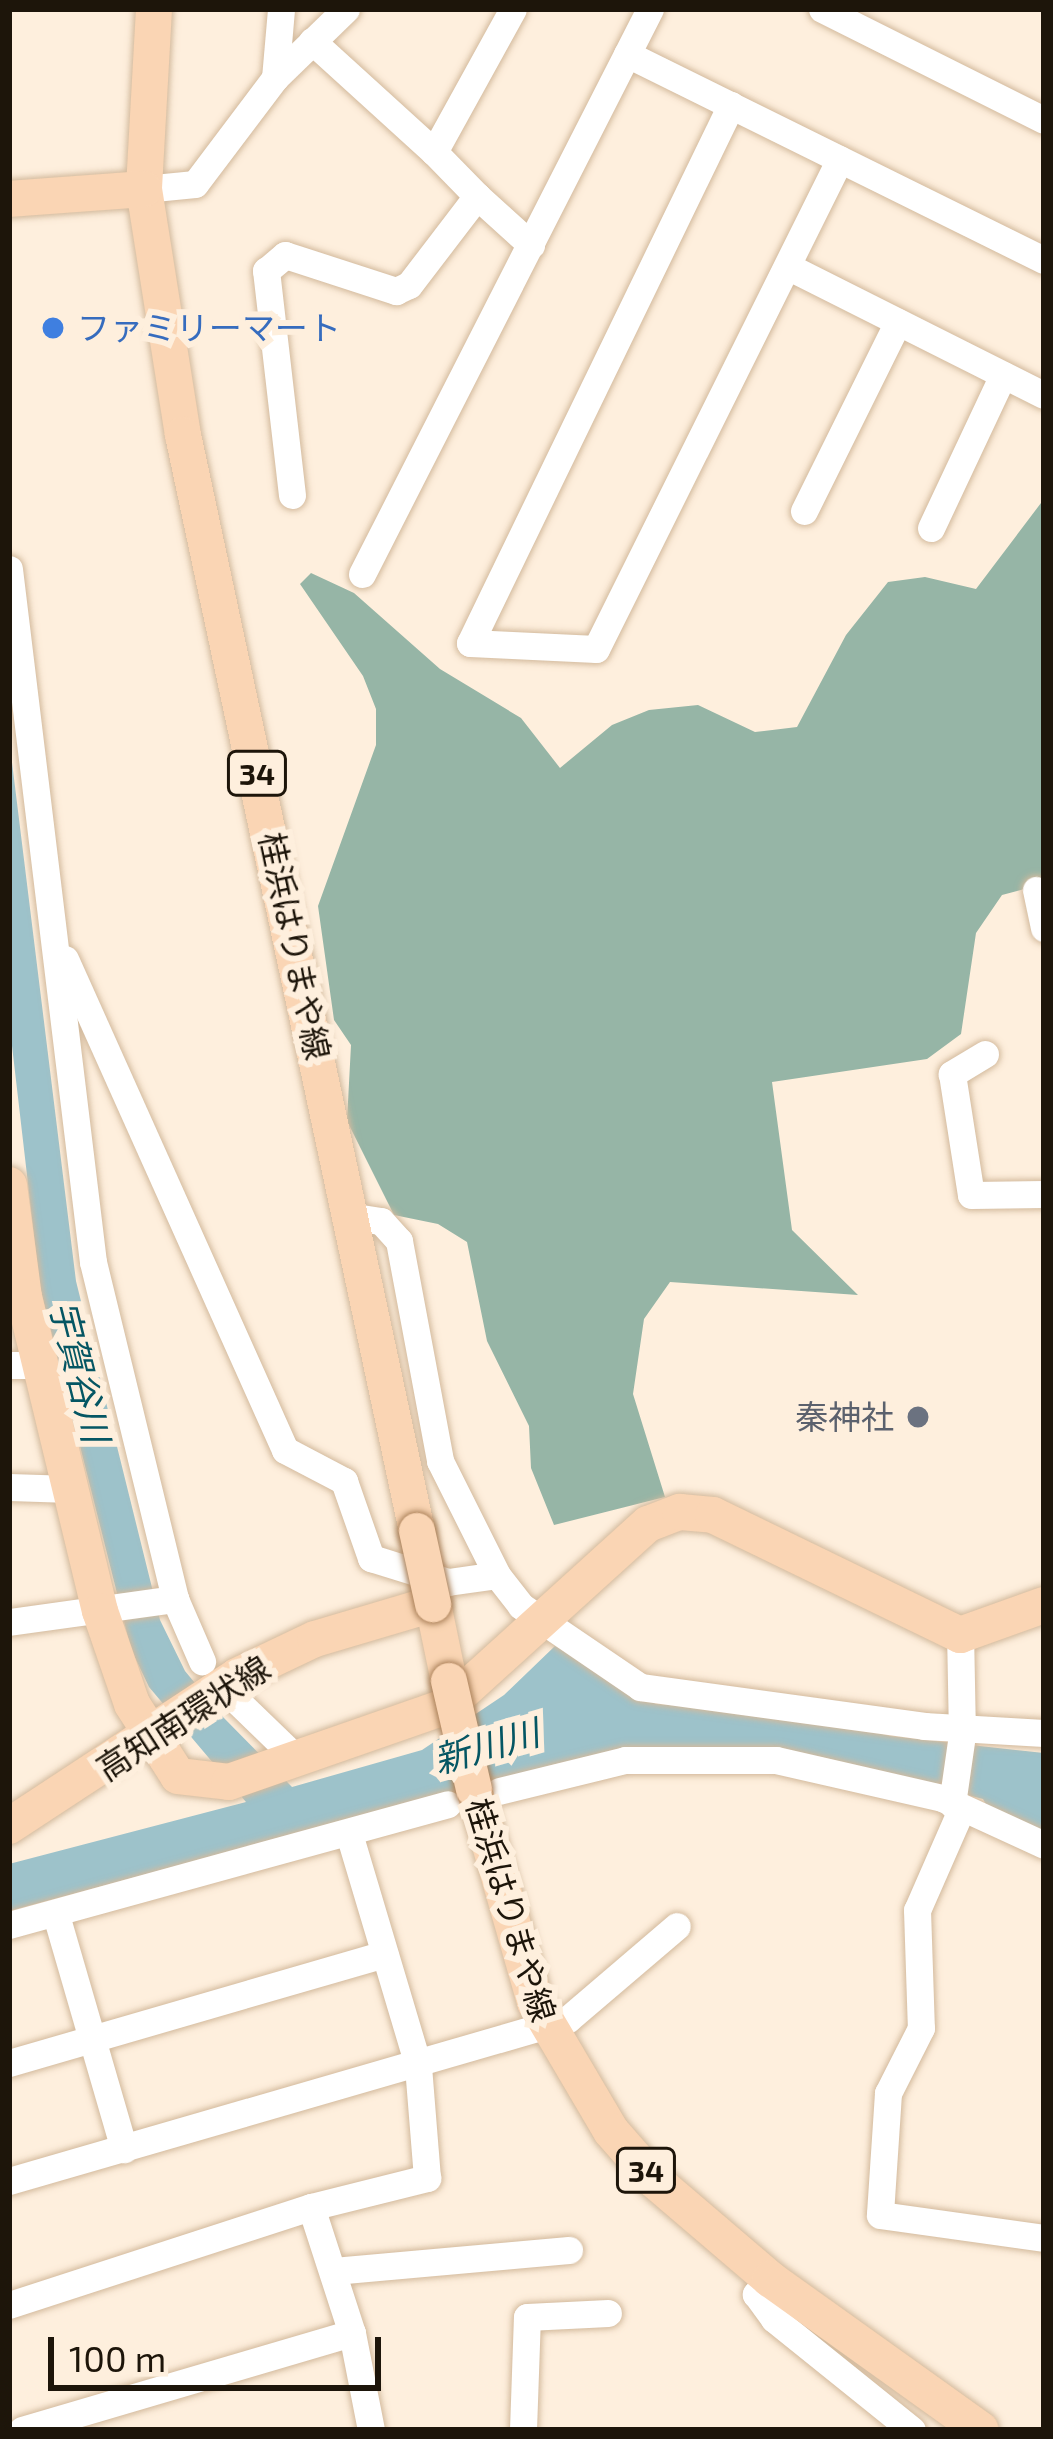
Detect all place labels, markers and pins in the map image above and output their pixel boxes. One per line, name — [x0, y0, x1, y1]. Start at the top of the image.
place label: ファミリーマート — [77, 308, 341, 348]
marker: ファミリーマート — [40, 315, 66, 341]
place label: 秦神社 — [795, 1397, 894, 1437]
marker: 秦神社 — [905, 1404, 931, 1430]

